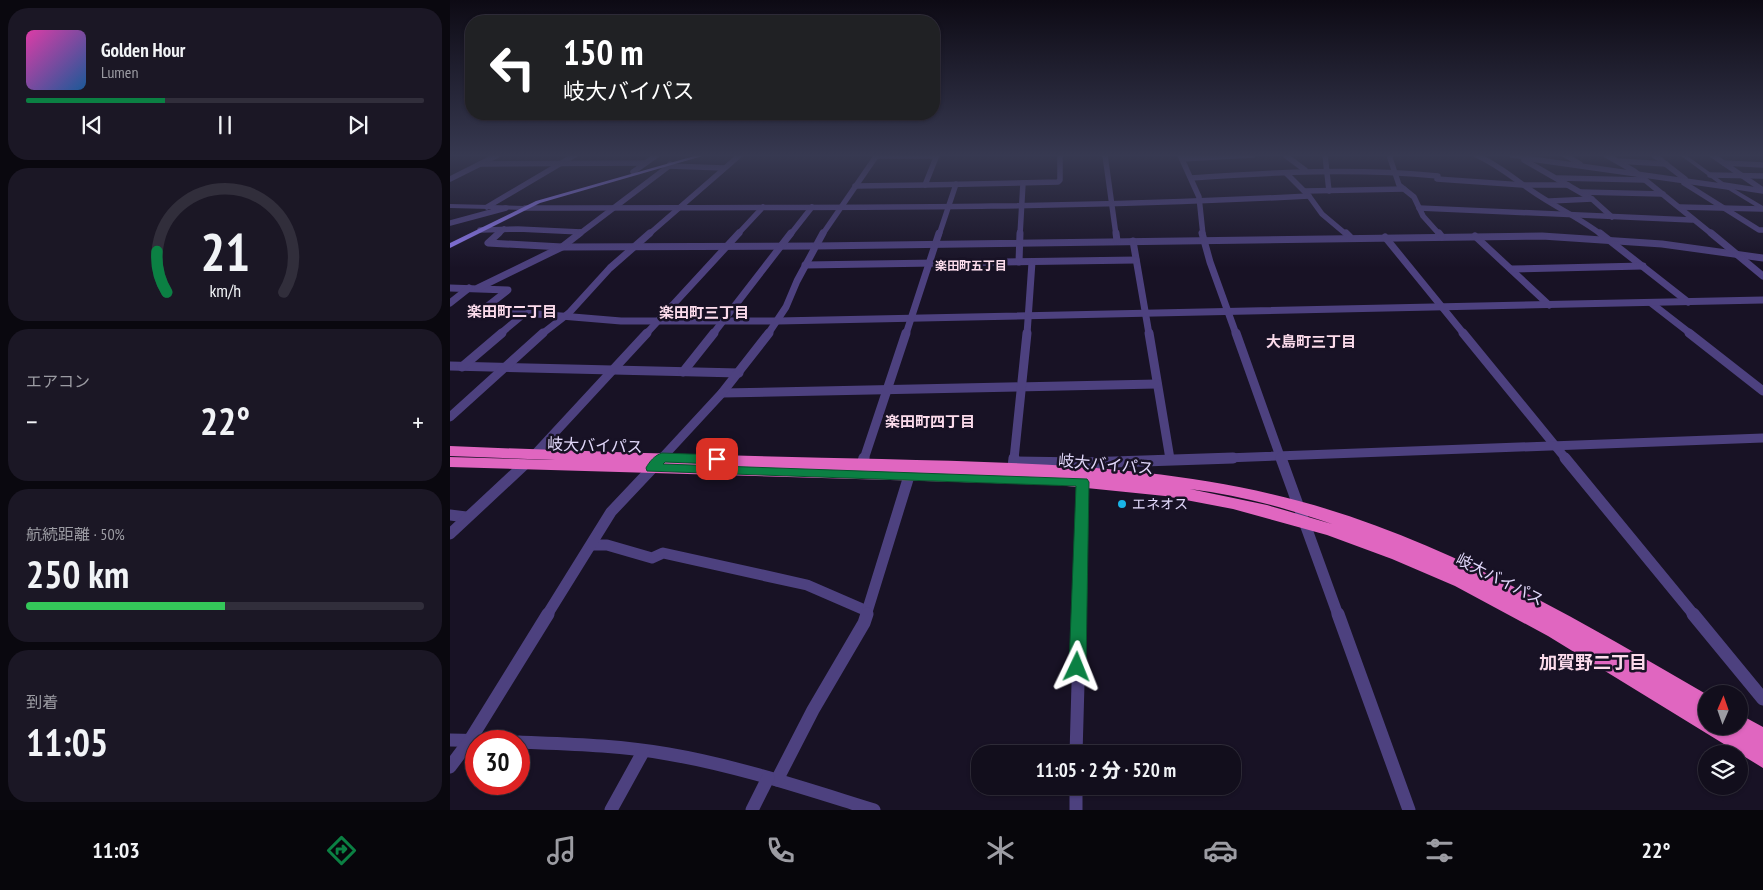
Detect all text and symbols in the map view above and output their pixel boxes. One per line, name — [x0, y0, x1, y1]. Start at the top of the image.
text: 150 m — [563, 29, 644, 75]
icon: left — [480, 35, 545, 100]
text: Golden Hour — [101, 38, 185, 62]
text: Lumen — [101, 62, 138, 82]
text: 岐大バイパス — [563, 77, 695, 105]
icon: previous — [78, 111, 106, 139]
icon: pause — [211, 111, 239, 139]
icon: next — [344, 111, 372, 139]
text: 21 — [200, 218, 250, 285]
district label: 楽田町五丁目 — [935, 258, 1007, 273]
text: km/h — [209, 279, 241, 302]
district label: 楽田町二丁目 — [467, 302, 557, 321]
district label: 楽田町三丁目 — [659, 303, 749, 322]
district label: 大島町三丁目 — [1266, 332, 1356, 351]
text: エアコン — [26, 371, 90, 391]
text: 22° — [200, 396, 250, 445]
text: − — [26, 403, 38, 440]
text: + — [412, 403, 424, 440]
district label: 楽田町四丁目 — [885, 412, 975, 431]
street label: 岐大バイパス — [547, 433, 643, 457]
pin — [696, 438, 738, 480]
icon: arrive — [703, 445, 731, 473]
street label: 岐大バイパス — [1057, 450, 1155, 478]
place label: エネオス — [1132, 495, 1188, 513]
marker: エネオス — [1116, 498, 1128, 510]
text: 航続距離 · 50% — [26, 524, 125, 544]
street label: 岐大バイパス — [1453, 548, 1547, 610]
text: 250 km — [26, 549, 129, 598]
position arrow — [1050, 640, 1102, 692]
district label: 加賀野二丁目 — [1539, 651, 1647, 674]
north arrow — [1698, 685, 1748, 735]
map controls — [1698, 685, 1748, 795]
text: 到着 — [26, 692, 58, 712]
text: 11:05 — [26, 717, 108, 766]
speed limit sign: 30 — [465, 730, 530, 795]
button: layers — [1698, 745, 1748, 795]
text: 11:05 · 2 分 · 520 m — [1036, 758, 1176, 782]
icon: directions — [324, 833, 359, 868]
icon: music — [544, 833, 579, 868]
icon: phone — [763, 833, 798, 868]
icon: climate — [983, 833, 1018, 868]
icon: car — [1203, 833, 1238, 868]
icon: filters — [1422, 833, 1457, 868]
text: 11:03 — [92, 836, 140, 864]
text: 22° — [1642, 836, 1671, 864]

